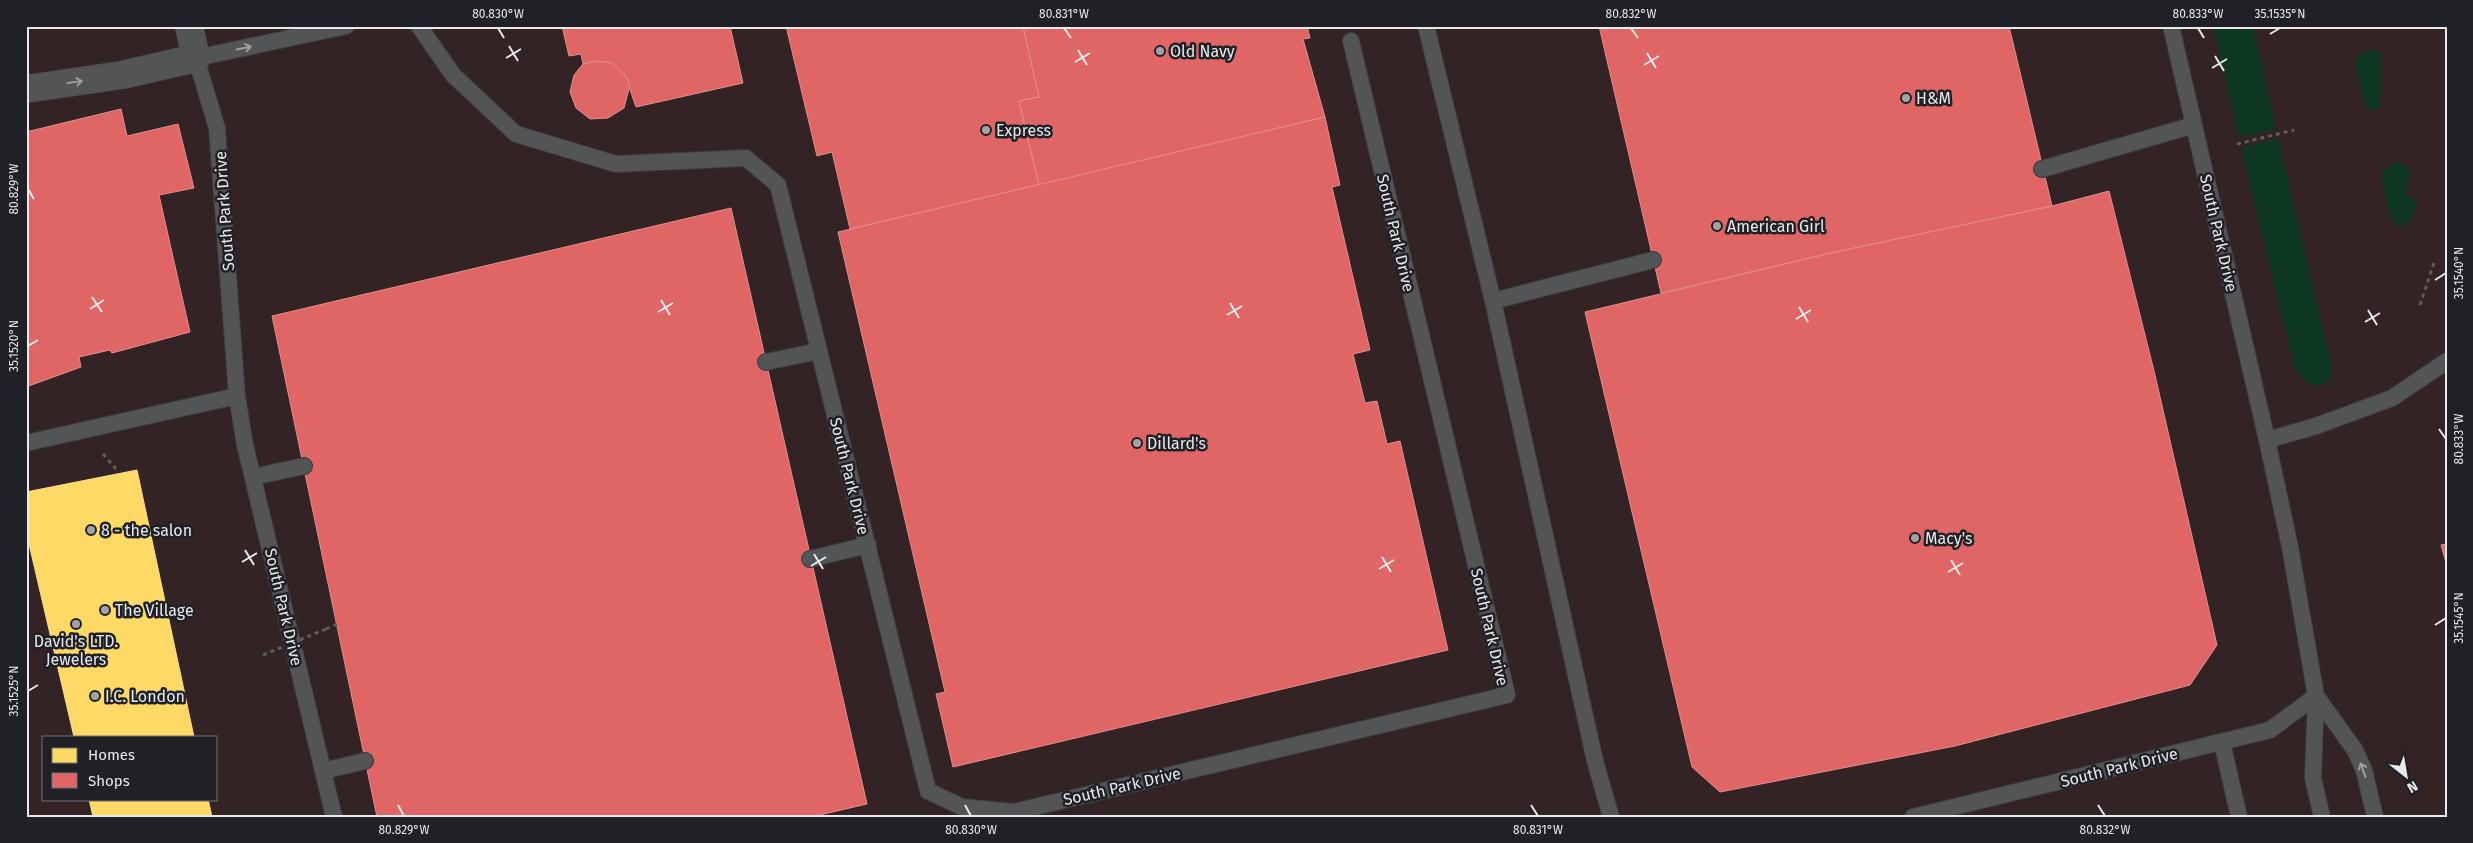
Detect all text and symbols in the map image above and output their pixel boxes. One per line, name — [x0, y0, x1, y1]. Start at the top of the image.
text: 80.830°W — [472, 7, 524, 21]
text: 80.831°W — [1039, 7, 1089, 21]
text: 80.832°W — [1606, 7, 1656, 21]
text: 80.833°W — [2173, 7, 2224, 21]
text: 35.1535°N — [2254, 7, 2306, 21]
place label: Old Navy — [1170, 42, 1235, 61]
one-way arrow — [235, 43, 251, 52]
marker: Old Navy — [1154, 45, 1166, 57]
one-way arrow — [66, 77, 82, 87]
place label: H&M — [1916, 89, 1951, 108]
marker: H&M — [1900, 92, 1912, 104]
place label: Express — [996, 121, 1051, 140]
marker: Express — [980, 124, 992, 136]
street label: South Park Drive — [211, 150, 238, 271]
text: 80.829°W — [7, 163, 21, 215]
street label: South Park Drive — [1373, 172, 1418, 294]
street label: South Park Drive — [2196, 172, 2241, 294]
place label: American Girl — [1727, 217, 1825, 236]
marker: American Girl — [1711, 220, 1723, 232]
text: 35.1540°N — [2452, 247, 2466, 299]
text: 35.1520°N — [7, 320, 21, 372]
text: 80.833°W — [2452, 413, 2466, 464]
street label: South Park Drive — [826, 416, 873, 537]
place label: Dillard's — [1147, 434, 1206, 453]
marker: Dillard's — [1131, 437, 1143, 449]
place label: 8 - the salon — [101, 521, 192, 540]
marker: 8 - the salon — [85, 524, 97, 536]
place label: Macy's — [1925, 529, 1973, 548]
marker: Macy's — [1909, 532, 1921, 544]
street label: South Park Drive — [261, 546, 306, 668]
street label: South Park Drive — [1467, 566, 1512, 688]
text: 35.1545°N — [2452, 592, 2466, 644]
place label: The Village — [115, 601, 194, 620]
marker: The Village — [99, 604, 111, 616]
marker: David's LTD. Jewelers — [70, 618, 82, 630]
place label: David's LTD. Jewelers — [34, 632, 118, 669]
text: 35.1525°N — [7, 665, 21, 717]
place label: I.C. London — [105, 687, 185, 706]
marker: I.C. London — [89, 690, 101, 702]
legend — [42, 736, 218, 800]
street label: South Park Drive — [2059, 744, 2180, 791]
text: Homes — [88, 746, 135, 764]
north arrow — [2380, 750, 2430, 800]
one-way arrow — [2358, 762, 2367, 778]
street label: South Park Drive — [1061, 764, 1183, 809]
text: Shops — [88, 772, 130, 790]
text: N — [2404, 777, 2421, 796]
text: 80.829°W — [379, 823, 430, 837]
text: 80.830°W — [945, 823, 997, 837]
text: 80.831°W — [1513, 823, 1563, 837]
text: 80.832°W — [2080, 823, 2130, 837]

